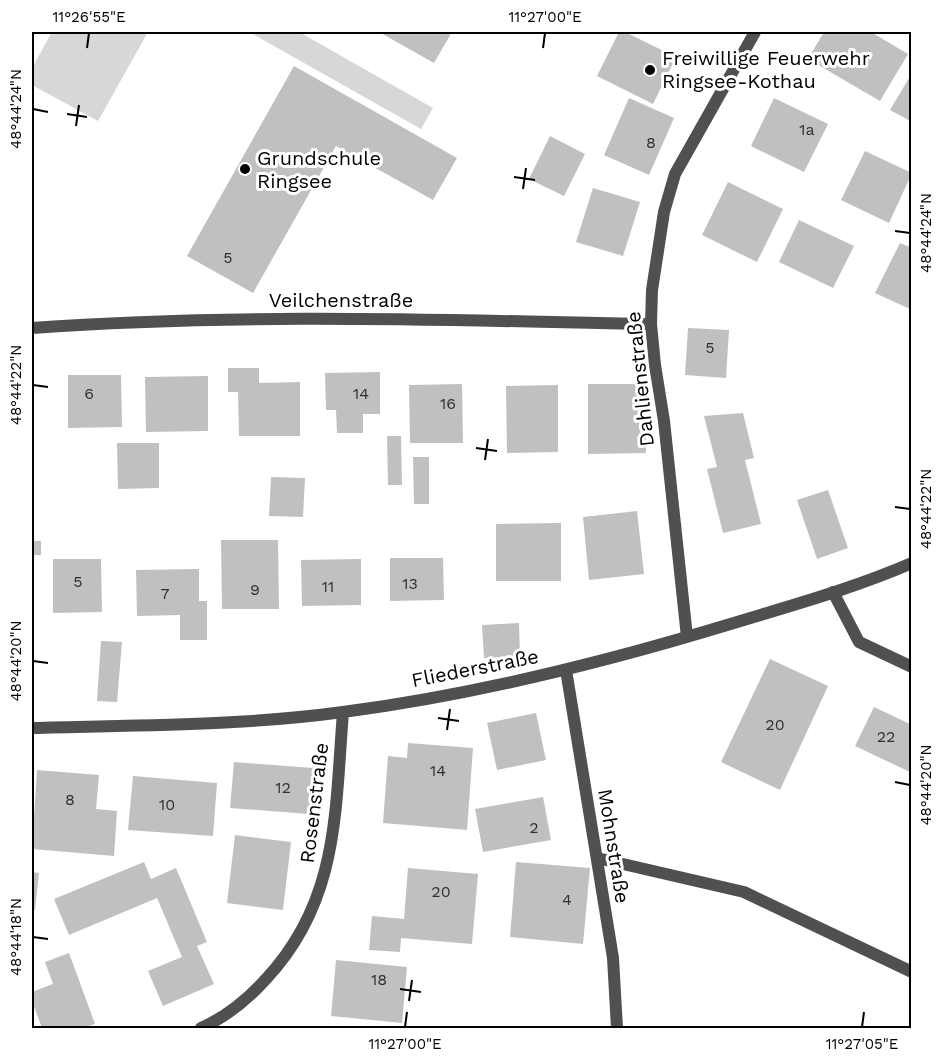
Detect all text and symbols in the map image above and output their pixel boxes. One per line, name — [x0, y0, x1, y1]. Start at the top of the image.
text: 11°26'55"E — [52, 8, 126, 26]
text: 11°27'00"E — [508, 8, 582, 26]
place label: Freiwillige Feuerwehr Ringsee-Kothau — [662, 46, 870, 93]
marker: Freiwillige Feuerwehr Ringsee-Kothau — [643, 63, 657, 77]
text: 48°44'24"N — [7, 69, 25, 149]
house number: 1a — [799, 120, 815, 139]
house number: 8 — [646, 133, 656, 152]
place label: Grundschule Ringsee — [257, 146, 381, 193]
marker: Grundschule Ringsee — [238, 162, 252, 176]
text: 48°44'24"N — [917, 193, 935, 273]
house number: 5 — [223, 248, 233, 267]
street label: Veilchenstraße — [269, 288, 413, 312]
street label: Dahlienstraße — [621, 310, 659, 448]
house number: 5 — [705, 338, 715, 357]
text: 48°44'22"N — [7, 345, 25, 425]
house number: 6 — [84, 384, 94, 403]
house number: 14 — [353, 384, 369, 403]
house number: 16 — [440, 394, 456, 413]
text: 48°44'22"N — [917, 469, 935, 549]
house number: 5 — [73, 572, 83, 591]
house number: 13 — [402, 574, 418, 593]
house number: 11 — [322, 577, 334, 596]
house number: 9 — [250, 580, 260, 599]
house number: 7 — [161, 584, 170, 603]
text: 48°44'20"N — [7, 620, 25, 702]
street label: Fliederstraße — [409, 644, 541, 692]
house number: 20 — [765, 715, 785, 734]
house number: 22 — [877, 727, 895, 746]
street label: Rosenstraße — [295, 741, 333, 865]
text: 48°44'20"N — [917, 744, 935, 826]
house number: 14 — [430, 761, 446, 780]
house number: 12 — [275, 778, 291, 797]
street label: Mohnstraße — [593, 787, 635, 905]
house number: 8 — [65, 790, 75, 809]
house number: 10 — [159, 795, 175, 814]
house number: 2 — [529, 818, 539, 837]
house number: 20 — [431, 882, 451, 901]
house number: 4 — [562, 890, 572, 909]
text: 48°44'18"N — [7, 898, 25, 976]
house number: 18 — [371, 970, 387, 989]
text: 11°27'00"E — [368, 1035, 442, 1053]
text: 11°27'05"E — [826, 1035, 898, 1053]

